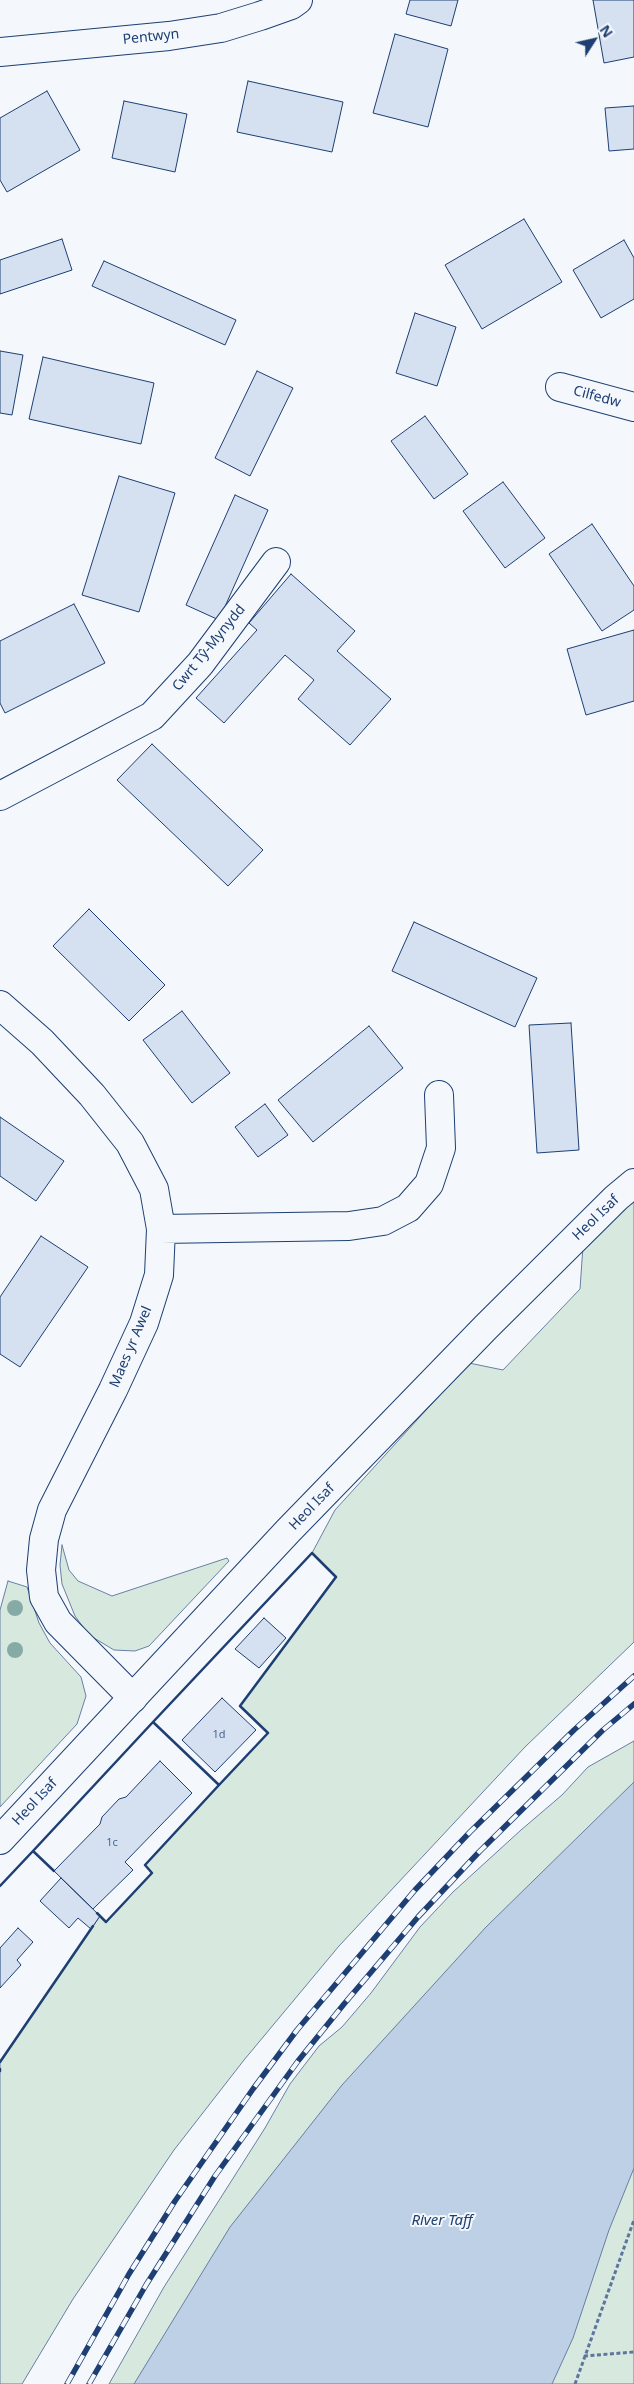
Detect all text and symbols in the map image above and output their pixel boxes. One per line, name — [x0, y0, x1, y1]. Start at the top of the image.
north arrow — [569, 15, 619, 65]
text: N — [596, 21, 618, 41]
street label: Pentwyn — [122, 26, 180, 48]
street label: Cilfedw — [571, 383, 623, 411]
street label: Cwrt Tŷ-Mynydd — [169, 601, 249, 695]
street label: Heol Isaf — [569, 1192, 623, 1244]
street label: Maes yr Awel — [106, 1304, 156, 1390]
street label: Heol Isaf — [286, 1480, 338, 1534]
house number: 1d — [212, 1728, 226, 1742]
street label: Heol Isaf — [9, 1775, 61, 1829]
house number: 1c — [106, 1836, 118, 1850]
water label: River Taff — [411, 2212, 473, 2230]

